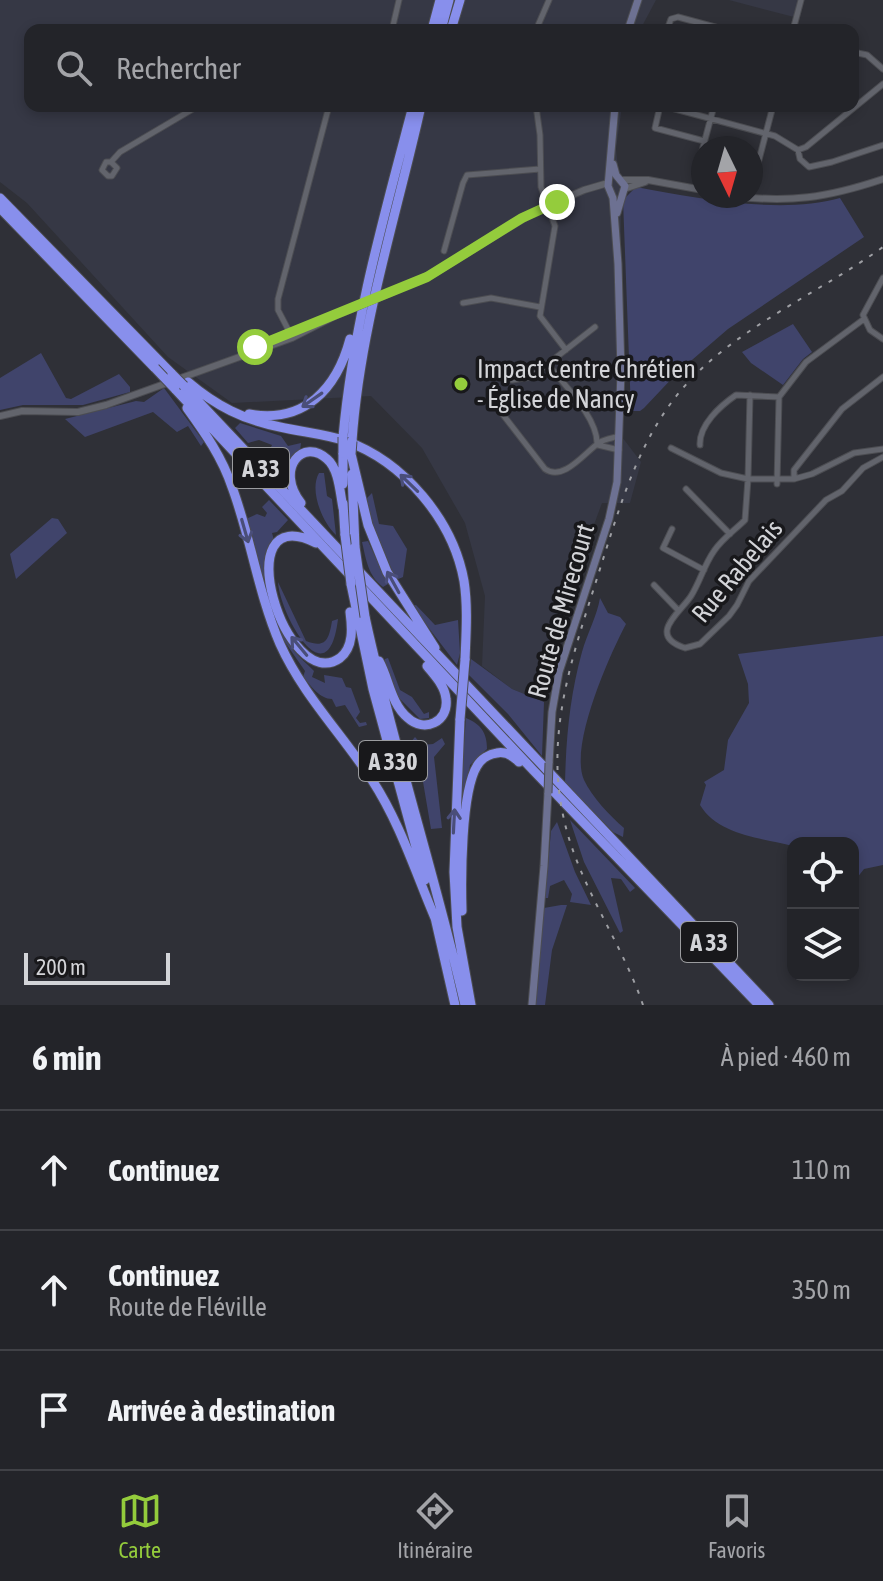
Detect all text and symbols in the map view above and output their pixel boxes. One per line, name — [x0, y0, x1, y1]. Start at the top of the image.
search box — [24, 24, 859, 112]
icon: search — [52, 46, 96, 90]
text: Rechercher — [116, 51, 241, 85]
north arrow — [691, 136, 763, 208]
route end — [539, 184, 575, 220]
route start — [237, 329, 273, 365]
place label: Impact Centre Chrétien - Église de Nancy — [477, 354, 696, 414]
marker: Impact Centre Chrétien - Église de Nancy — [452, 375, 470, 393]
one-way arrow — [302, 391, 323, 408]
road number: A 33 — [233, 448, 289, 488]
one-way arrow — [399, 474, 419, 493]
street label: Rue Rabelais — [686, 514, 788, 628]
one-way arrow — [238, 517, 253, 543]
street label: Route de Mirecourt — [522, 520, 600, 702]
one-way arrow — [384, 571, 400, 594]
one-way arrow — [290, 636, 308, 656]
road number: A 330 — [359, 741, 427, 781]
one-way arrow — [447, 808, 462, 835]
map controls — [787, 837, 859, 981]
button: locate — [787, 837, 859, 909]
button: layers — [787, 909, 859, 981]
road number: A 33 — [681, 922, 737, 962]
scale bar — [24, 949, 170, 985]
text: 200 m — [36, 954, 86, 980]
text: 6 min — [32, 1038, 101, 1077]
text: À pied · 460 m — [721, 1042, 851, 1072]
icon: ahead — [32, 1148, 76, 1192]
text: Continuez — [108, 1153, 219, 1187]
text: 110 m — [792, 1155, 851, 1185]
text: Continuez — [108, 1258, 219, 1292]
icon: ahead — [32, 1268, 76, 1312]
text: 350 m — [792, 1275, 851, 1305]
text: Route de Fléville — [108, 1292, 267, 1322]
icon: arrive — [32, 1388, 76, 1432]
text: Arrivée à destination — [108, 1393, 335, 1427]
tab: Carte — [118, 1489, 162, 1563]
tab: Itinéraire — [397, 1489, 473, 1563]
tab: Favoris — [708, 1489, 765, 1563]

